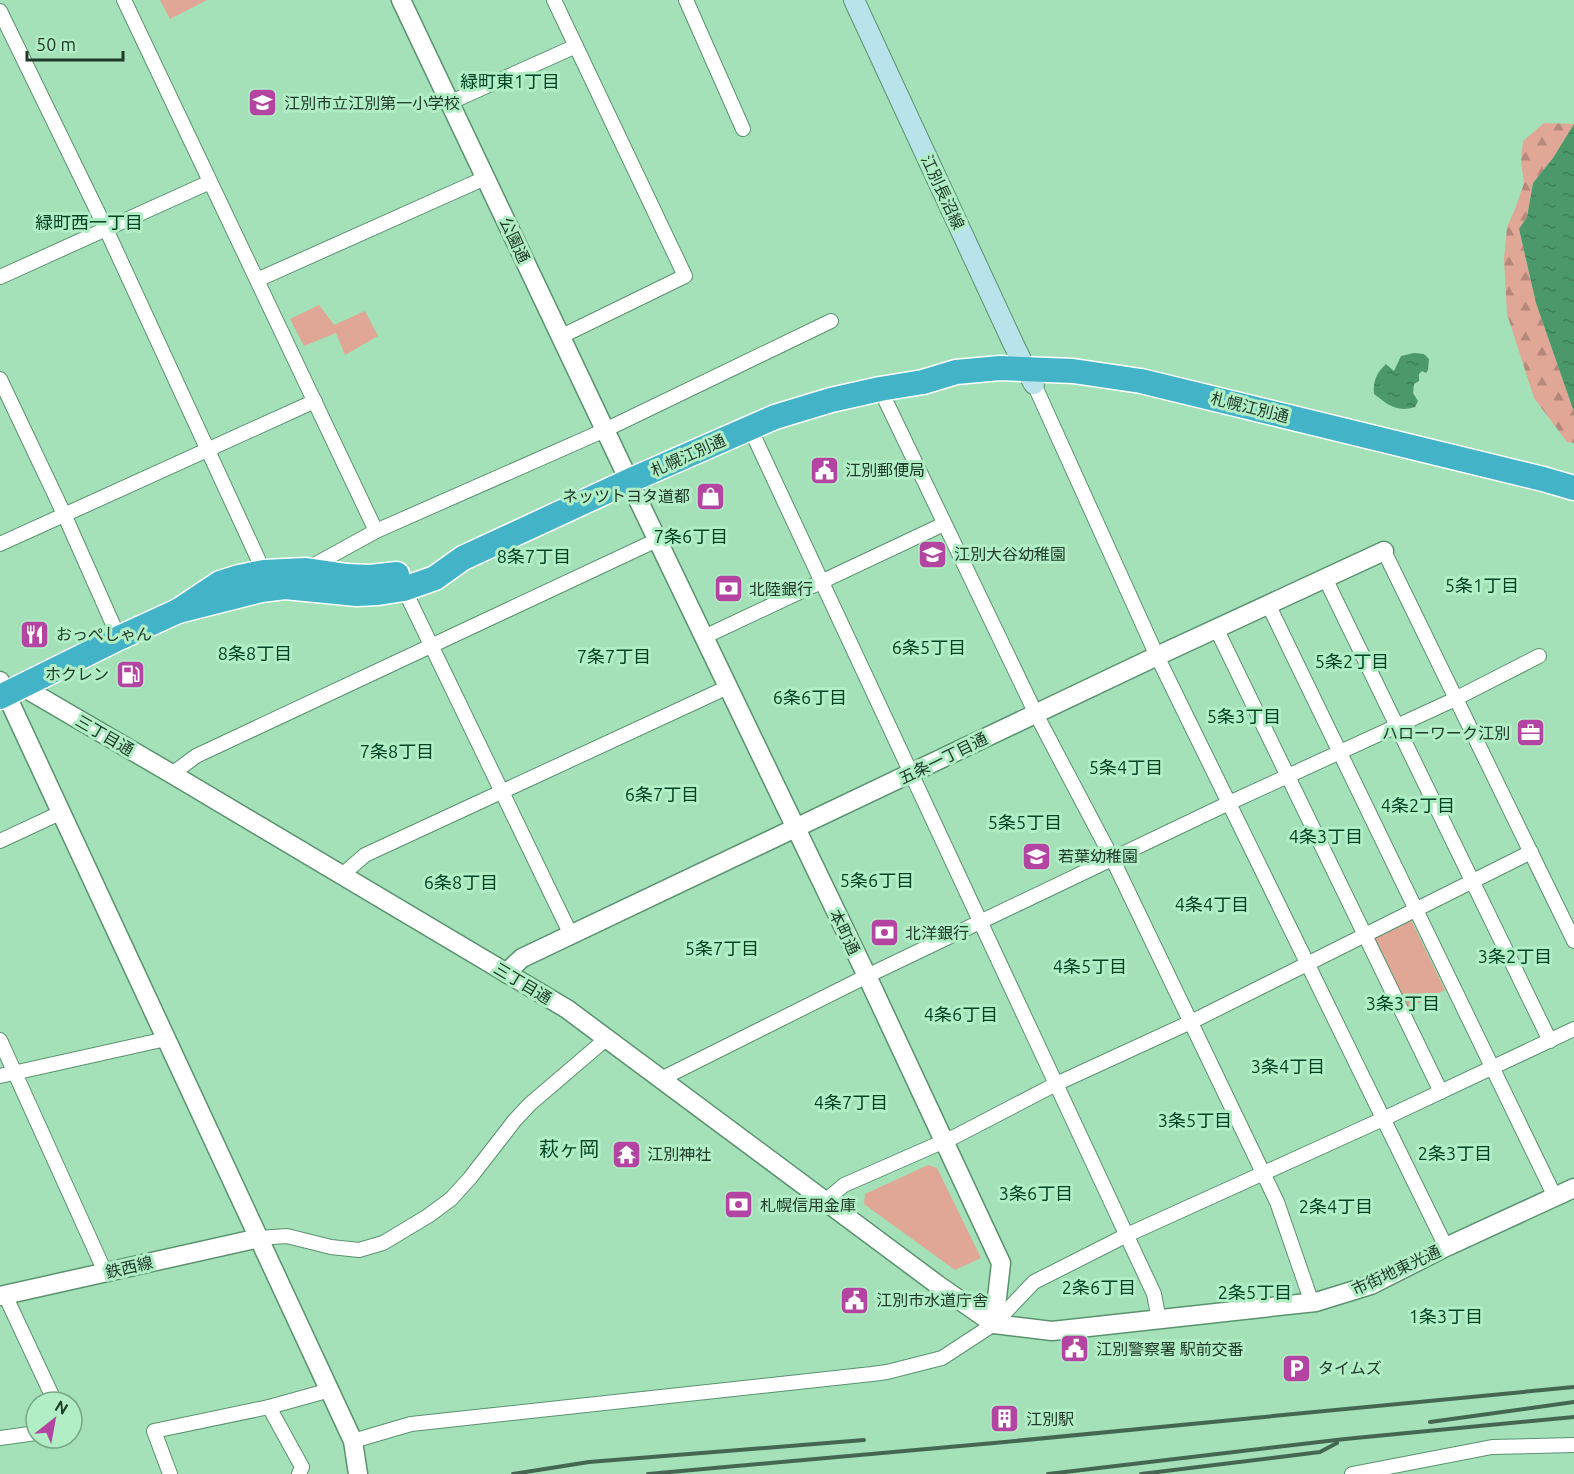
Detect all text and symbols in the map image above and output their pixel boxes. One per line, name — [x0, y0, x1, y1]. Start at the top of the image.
scale bar — [27, 24, 123, 62]
text: 50 m — [36, 34, 76, 54]
district label: 緑町東1丁目 — [460, 71, 560, 91]
school or university icon: 江別市立江別第一小学校 — [247, 87, 279, 119]
place label: 江別市立江別第一小学校 — [284, 94, 460, 112]
street label: 江別長沼線 — [918, 152, 968, 232]
district label: 緑町西一丁目 — [35, 212, 143, 232]
street label: 公園通 — [497, 214, 533, 266]
street label: 札幌江別通 — [1209, 389, 1291, 425]
street label: 札幌江別通 — [648, 431, 728, 479]
public building icon: 江別郵便局 — [808, 454, 840, 486]
place label: 江別郵便局 — [845, 461, 925, 479]
shop icon: ネッツトヨタ道都 — [695, 480, 727, 512]
place label: ネッツトヨタ道都 — [562, 487, 690, 505]
district label: 7条6丁目 — [654, 526, 728, 546]
school or university icon: 江別大谷幼稚園 — [917, 538, 949, 570]
place label: 江別大谷幼稚園 — [954, 545, 1066, 563]
district label: 8条7丁目 — [497, 546, 571, 566]
bank icon: 北陸銀行 — [712, 573, 744, 605]
district label: 5条1丁目 — [1445, 575, 1519, 595]
place label: 北陸銀行 — [749, 580, 813, 598]
restaurant icon: おっぺしゃん — [19, 618, 51, 650]
place label: おっぺしゃん — [56, 625, 152, 643]
district label: 6条5丁目 — [892, 637, 966, 657]
district label: 8条8丁目 — [218, 643, 292, 663]
district label: 7条7丁目 — [577, 646, 651, 666]
district label: 5条2丁目 — [1315, 651, 1389, 671]
fuel station icon: ホクレン — [114, 658, 146, 690]
place label: ホクレン — [45, 665, 109, 683]
district label: 6条6丁目 — [773, 687, 847, 707]
district label: 5条3丁目 — [1207, 706, 1281, 726]
street label: 三丁目通 — [73, 711, 137, 759]
office icon: ハローワーク江別 — [1515, 717, 1547, 749]
place label: ハローワーク江別 — [1382, 724, 1510, 742]
street label: 五条一丁目通 — [896, 729, 990, 787]
district label: 7条8丁目 — [360, 741, 434, 761]
district label: 5条4丁目 — [1089, 757, 1163, 777]
district label: 6条7丁目 — [625, 784, 699, 804]
district label: 4条2丁目 — [1381, 795, 1455, 815]
district label: 5条5丁目 — [988, 812, 1062, 832]
district label: 4条3丁目 — [1289, 826, 1363, 846]
school or university icon: 若葉幼稚園 — [1021, 840, 1053, 872]
place label: 若葉幼稚園 — [1058, 847, 1138, 865]
district label: 5条6丁目 — [840, 870, 914, 890]
district label: 6条8丁目 — [424, 872, 498, 892]
district label: 4条4丁目 — [1175, 894, 1249, 914]
street label: 本町通 — [826, 906, 864, 958]
bank icon: 北洋銀行 — [868, 917, 900, 949]
place label: 北洋銀行 — [905, 924, 969, 942]
district label: 5条7丁目 — [685, 938, 759, 958]
district label: 3条2丁目 — [1478, 946, 1552, 966]
district label: 4条5丁目 — [1053, 956, 1127, 976]
street label: 三丁目通 — [491, 959, 555, 1007]
district label: 3条3丁目 — [1366, 993, 1440, 1013]
district label: 4条6丁目 — [924, 1004, 998, 1024]
district label: 3条4丁目 — [1251, 1056, 1325, 1076]
district label: 4条7丁目 — [814, 1092, 888, 1112]
district label: 3条5丁目 — [1158, 1110, 1232, 1130]
district label: 萩ヶ岡 — [539, 1137, 599, 1160]
temple icon: 江別神社 — [610, 1138, 642, 1170]
district label: 2条3丁目 — [1418, 1143, 1492, 1163]
place label: 江別神社 — [647, 1145, 711, 1163]
district label: 3条6丁目 — [999, 1183, 1073, 1203]
bank icon: 札幌信用金庫 — [723, 1189, 755, 1221]
place label: 札幌信用金庫 — [760, 1196, 856, 1214]
district label: 2条4丁目 — [1299, 1196, 1373, 1216]
street label: 市街地東光通 — [1349, 1242, 1443, 1298]
street label: 鉄西線 — [104, 1253, 154, 1281]
district label: 2条6丁目 — [1062, 1277, 1136, 1297]
district label: 2条5丁目 — [1218, 1282, 1292, 1302]
public building icon: 江別市水道庁舎 — [839, 1284, 871, 1316]
place label: 江別市水道庁舎 — [876, 1291, 988, 1309]
district label: 1条3丁目 — [1409, 1306, 1483, 1326]
public building icon: 江別警察署 駅前交番 — [1059, 1333, 1091, 1365]
place label: 江別警察署 駅前交番 — [1096, 1340, 1244, 1358]
parking icon: タイムズ — [1281, 1352, 1313, 1384]
place label: タイムズ — [1318, 1359, 1382, 1377]
north arrow — [24, 1390, 84, 1450]
text: N — [52, 1396, 71, 1418]
building icon: 江別駅 — [989, 1403, 1021, 1435]
place label: 江別駅 — [1026, 1410, 1074, 1428]

